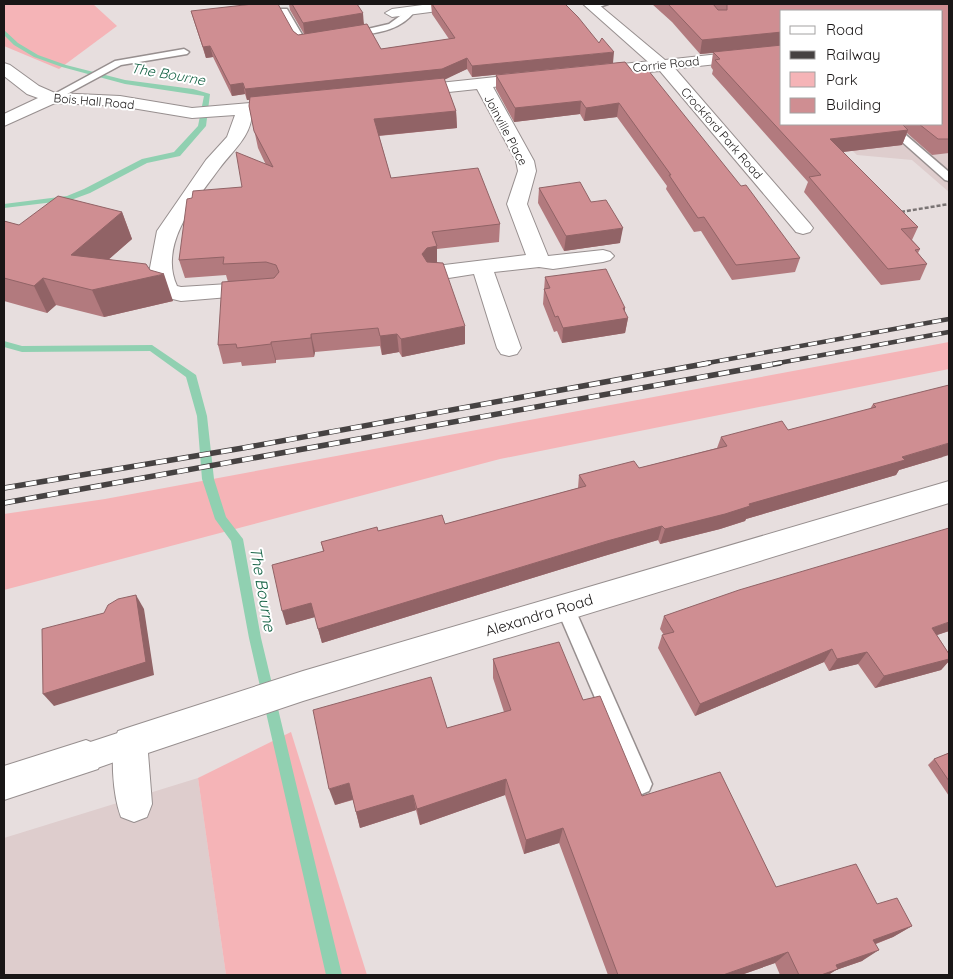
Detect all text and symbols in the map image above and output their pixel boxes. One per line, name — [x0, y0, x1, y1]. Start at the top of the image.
legend — [780, 10, 943, 125]
text: Road — [826, 20, 863, 39]
text: Railway — [826, 45, 881, 64]
street label: Corrie Road — [632, 53, 700, 75]
water label: The Bourne — [129, 59, 208, 90]
text: Park — [826, 70, 858, 89]
street label: Crockford Park Road — [678, 84, 766, 182]
street label: Bois Hall Road — [53, 90, 135, 112]
street label: Joinville Place — [481, 92, 531, 168]
text: Building — [826, 95, 881, 114]
water label: The Bourne — [246, 545, 280, 634]
street label: Alexandra Road — [483, 590, 595, 640]

